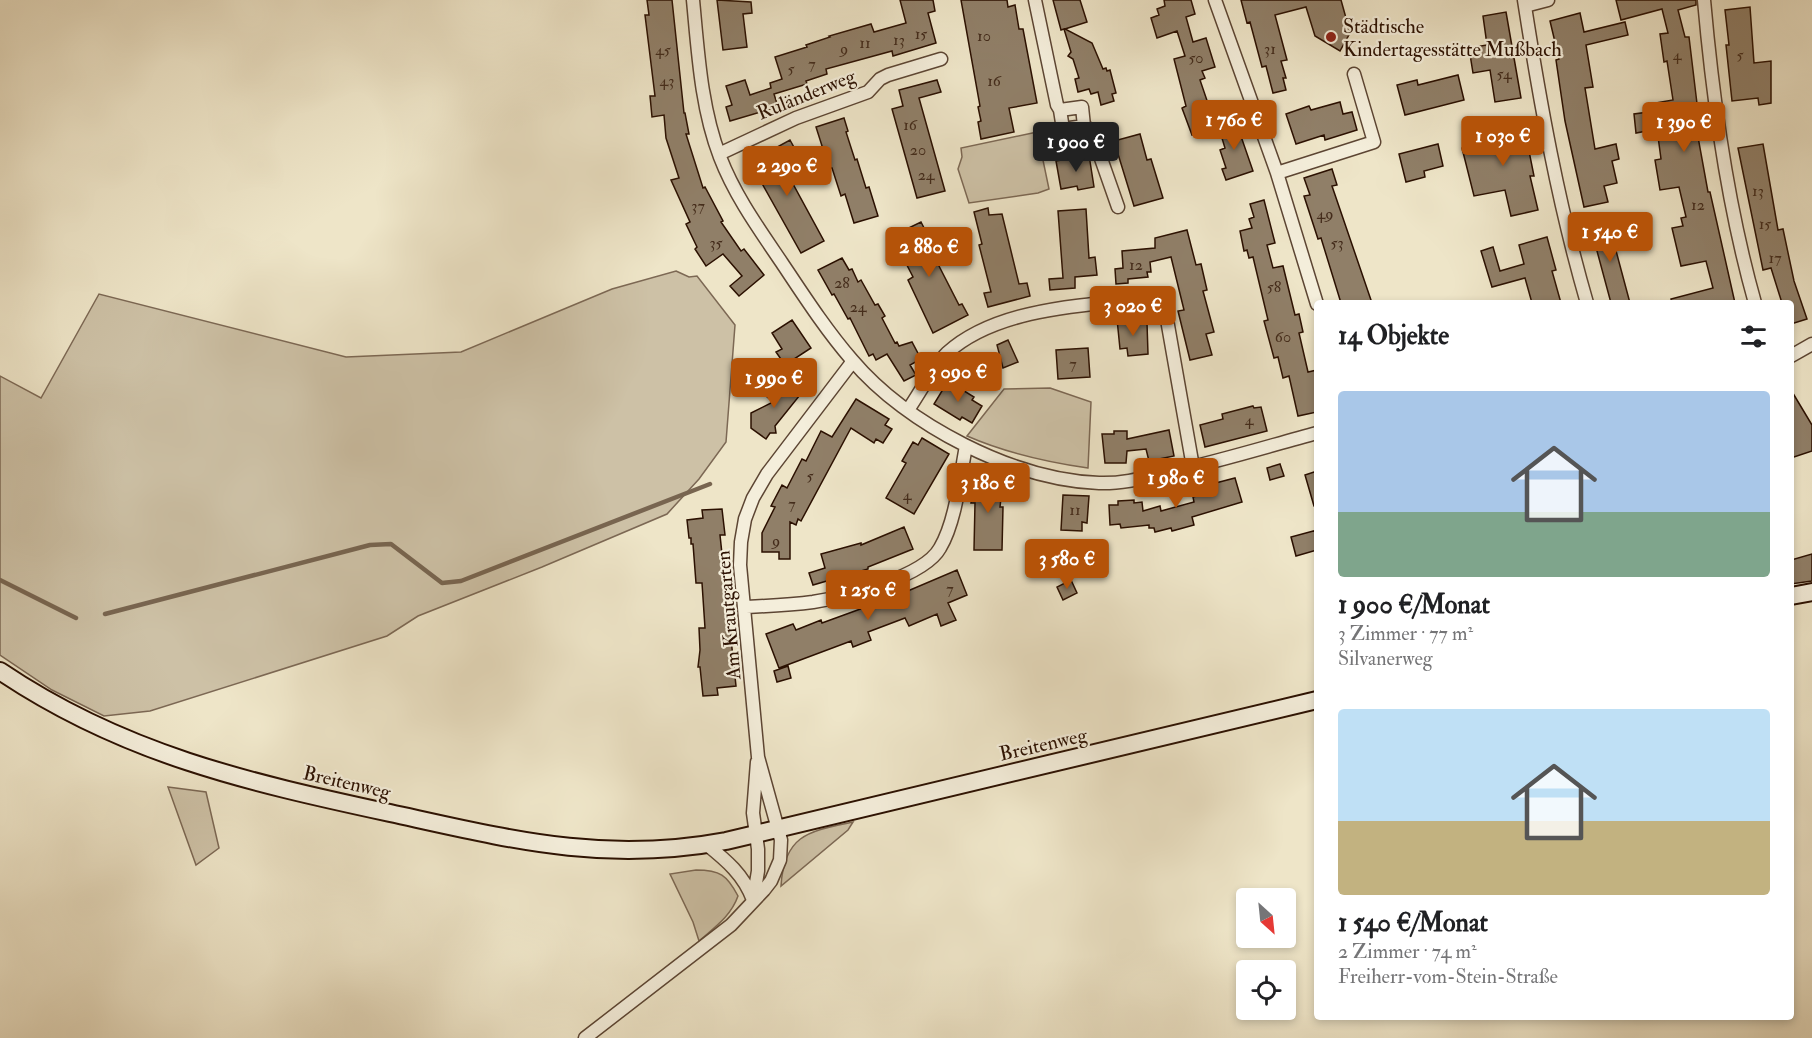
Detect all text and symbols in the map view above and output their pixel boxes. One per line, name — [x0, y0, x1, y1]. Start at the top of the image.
place label: Städtische Kindertagesstätte Mußbach — [1343, 14, 1562, 62]
house number: 15 — [915, 24, 927, 44]
house number: 10 — [977, 26, 991, 46]
house number: 13 — [893, 30, 905, 50]
marker: Städtische Kindertagesstätte Mußbach — [1324, 30, 1338, 44]
house number: 11 — [859, 33, 871, 53]
house number: 9 — [839, 39, 848, 59]
house number: 31 — [1264, 39, 1276, 59]
house number: 45 — [655, 40, 671, 60]
house number: 4 — [1673, 45, 1683, 65]
house number: 5 — [1736, 45, 1744, 65]
house number: 50 — [1188, 48, 1204, 68]
house number: 7 — [808, 54, 816, 74]
house number: 5 — [787, 59, 795, 79]
street label: Ruländerweg — [753, 63, 860, 126]
house number: 54 — [1496, 64, 1513, 84]
house number: 43 — [660, 71, 674, 91]
house number: 16 — [987, 71, 1002, 91]
pin: 1 760 € — [1179, 100, 1289, 151]
pin: 1 390 € — [1629, 102, 1739, 153]
text: 1 760 € — [1206, 107, 1262, 132]
text: 1 390 € — [1656, 109, 1712, 134]
house number: 16 — [903, 115, 918, 135]
pin: 1 030 € — [1448, 116, 1558, 167]
pin: 1 900 € — [1021, 122, 1131, 173]
text: 1 030 € — [1475, 123, 1531, 148]
text: 1 900 € — [1047, 129, 1105, 154]
house number: 20 — [910, 140, 926, 160]
pin: 2 290 € — [732, 146, 842, 197]
text: 2 290 € — [757, 153, 817, 178]
house number: 24 — [918, 165, 936, 185]
house number: 13 — [1752, 181, 1764, 201]
house number: 12 — [1691, 195, 1705, 215]
house number: 37 — [691, 196, 705, 216]
house number: 49 — [1317, 204, 1333, 224]
pin: 1 540 € — [1555, 212, 1665, 263]
house number: 15 — [1759, 214, 1771, 234]
text: 1 540 € — [1582, 219, 1638, 244]
pin: 2 880 € — [874, 227, 984, 278]
house number: 35 — [709, 233, 723, 253]
house number: 53 — [1330, 233, 1344, 253]
text: 2 880 € — [899, 234, 959, 259]
house number: 17 — [1768, 248, 1782, 268]
house number: 12 — [1129, 255, 1143, 275]
house number: 28 — [834, 273, 850, 293]
house number: 58 — [1267, 277, 1282, 297]
pin: 3 020 € — [1078, 286, 1188, 337]
text: 3 020 € — [1104, 293, 1162, 318]
house number: 24 — [850, 297, 868, 317]
text: 14 Objekte — [1338, 320, 1449, 352]
icon: filters — [1737, 320, 1770, 353]
house number: 60 — [1275, 327, 1291, 347]
pin: 3 090 € — [903, 352, 1013, 403]
house number: 7 — [1069, 354, 1077, 374]
pin: 1 990 € — [719, 358, 829, 409]
text: 3 090 € — [929, 359, 987, 384]
text: 1 990 € — [745, 365, 803, 390]
house number: 4 — [1245, 410, 1255, 430]
icon: home — [1500, 430, 1608, 538]
pin: 1 980 € — [1121, 458, 1231, 509]
pin: 3 180 € — [933, 463, 1043, 514]
text: 1 980 € — [1147, 465, 1205, 490]
house number: 5 — [806, 466, 814, 486]
text: 3 180 € — [961, 470, 1015, 495]
house number: 4 — [903, 485, 913, 505]
house number: 7 — [788, 494, 796, 514]
house number: 11 — [1069, 500, 1081, 520]
house number: 9 — [771, 531, 780, 551]
pin: 3 580 € — [1012, 539, 1122, 590]
text: 3 580 € — [1039, 546, 1095, 571]
street label: Am Krautgarten — [710, 549, 747, 682]
pin: 1 250 € — [813, 570, 923, 621]
text: 1 250 € — [840, 577, 896, 602]
house number: 7 — [946, 579, 954, 599]
text: 1 900 €/Monat — [1338, 589, 1490, 621]
text: 3 Zimmer · 77 m² — [1338, 621, 1473, 646]
text: Silvanerweg — [1338, 646, 1433, 671]
street label: Breitenweg — [997, 722, 1091, 767]
icon: home — [1500, 748, 1608, 856]
street label: Breitenweg — [301, 760, 394, 805]
north arrow — [1236, 888, 1296, 948]
map controls — [1236, 888, 1296, 1020]
text: 1 540 €/Monat — [1338, 907, 1488, 939]
text: 2 Zimmer · 74 m² — [1338, 939, 1477, 964]
button: locate — [1236, 960, 1296, 1020]
text: Freiherr-vom-Stein-Straße — [1338, 964, 1558, 989]

